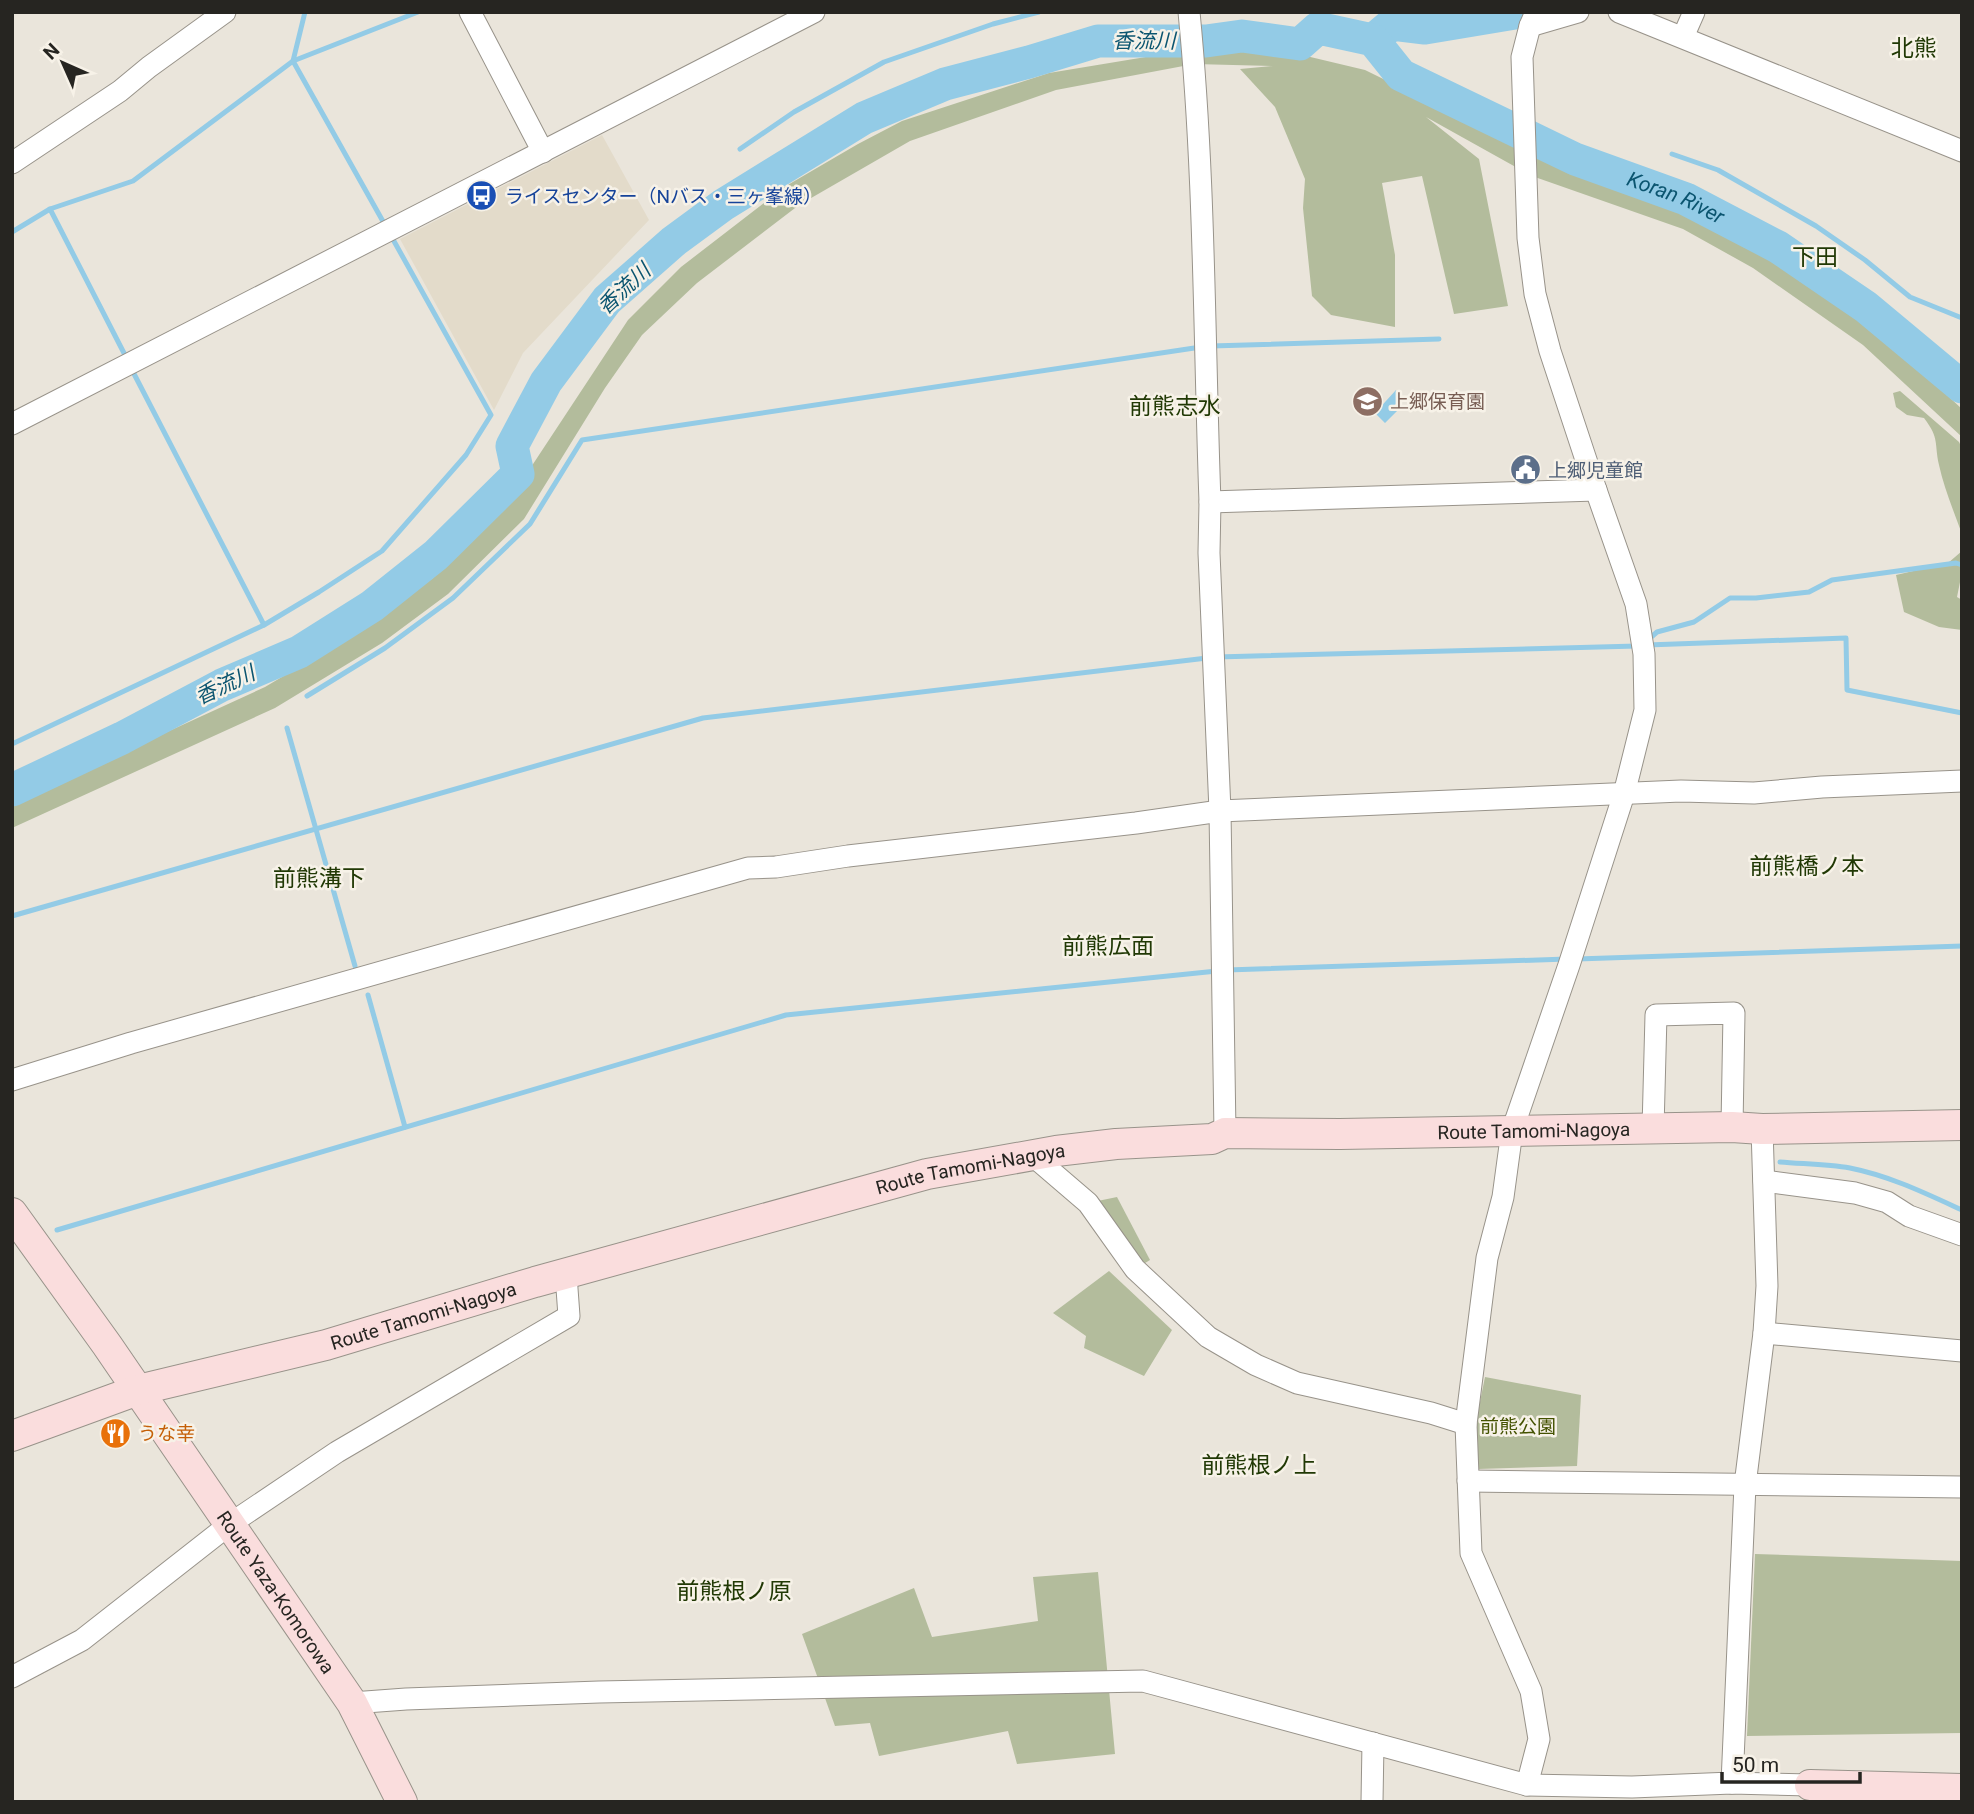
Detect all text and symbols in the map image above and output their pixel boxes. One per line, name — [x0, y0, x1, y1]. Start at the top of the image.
north arrow — [28, 28, 98, 98]
water label: 香流川 — [1113, 29, 1177, 53]
district label: 北熊 — [1891, 35, 1937, 62]
text: N — [38, 38, 64, 64]
water label: Koran River — [1624, 167, 1729, 229]
bus stop icon: ライスセンター（Nバス・三ヶ峯線） — [465, 179, 499, 213]
place label: ライスセンター（Nバス・三ヶ峯線） — [505, 185, 822, 208]
district label: 下田 — [1792, 244, 1838, 271]
water label: 香流川 — [593, 257, 657, 319]
school or university icon: 上郷保育園 — [1350, 384, 1384, 418]
place label: 上郷保育園 — [1390, 390, 1485, 413]
district label: 前熊志水 — [1129, 393, 1221, 420]
public building icon: 上郷児童館 — [1508, 453, 1542, 487]
place label: 上郷児童館 — [1548, 459, 1643, 482]
water label: 香流川 — [191, 660, 260, 709]
district label: 前熊橋ノ本 — [1750, 853, 1865, 880]
district label: 前熊溝下 — [273, 865, 365, 892]
district label: 前熊広面 — [1062, 933, 1154, 960]
street label: Route Tamomi-Nagoya — [1437, 1117, 1630, 1144]
street label: Route Tamomi-Nagoya — [873, 1139, 1066, 1199]
street label: Route Tamomi-Nagoya — [328, 1277, 519, 1355]
park label: 前熊公園 — [1480, 1415, 1556, 1438]
restaurant icon: うな幸 — [98, 1416, 132, 1450]
place label: うな幸 — [138, 1422, 195, 1445]
district label: 前熊根ノ上 — [1202, 1452, 1317, 1479]
street label: Route Yaza-Komorowa — [212, 1506, 340, 1678]
district label: 前熊根ノ原 — [677, 1578, 792, 1605]
scale bar — [1722, 1741, 1860, 1785]
text: 50 m — [1732, 1753, 1779, 1777]

